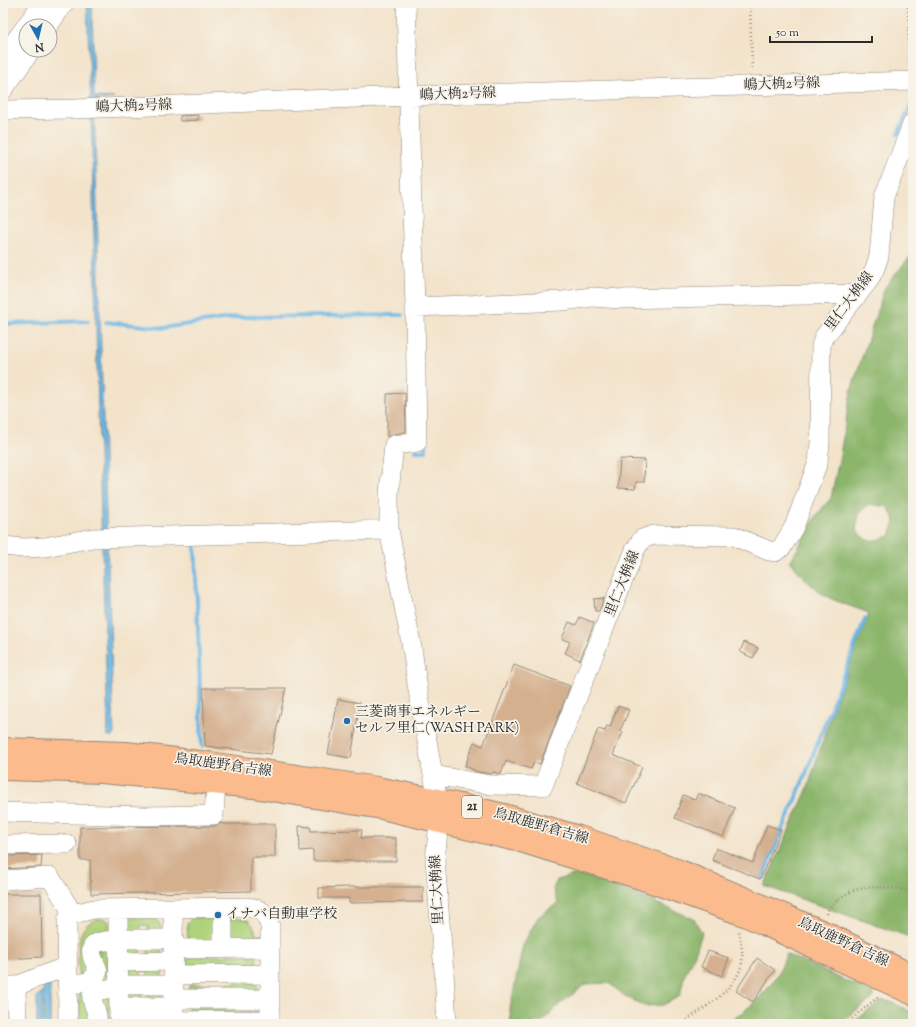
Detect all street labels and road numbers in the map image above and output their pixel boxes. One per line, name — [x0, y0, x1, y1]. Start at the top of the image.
street label: 嶋大桷2号線 — [743, 74, 821, 96]
street label: 嶋大桷2号線 — [419, 84, 497, 106]
street label: 嶋大桷2号線 — [95, 96, 173, 118]
street label: 里仁大桷線 — [821, 268, 879, 336]
street label: 里仁大桷線 — [601, 548, 645, 620]
street label: 鳥取鹿野倉吉線 — [173, 749, 273, 783]
road number: 21 — [462, 796, 482, 818]
street label: 鳥取鹿野倉吉線 — [491, 804, 591, 850]
street label: 里仁大桷線 — [426, 855, 450, 925]
street label: 鳥取鹿野倉吉線 — [794, 913, 892, 973]

